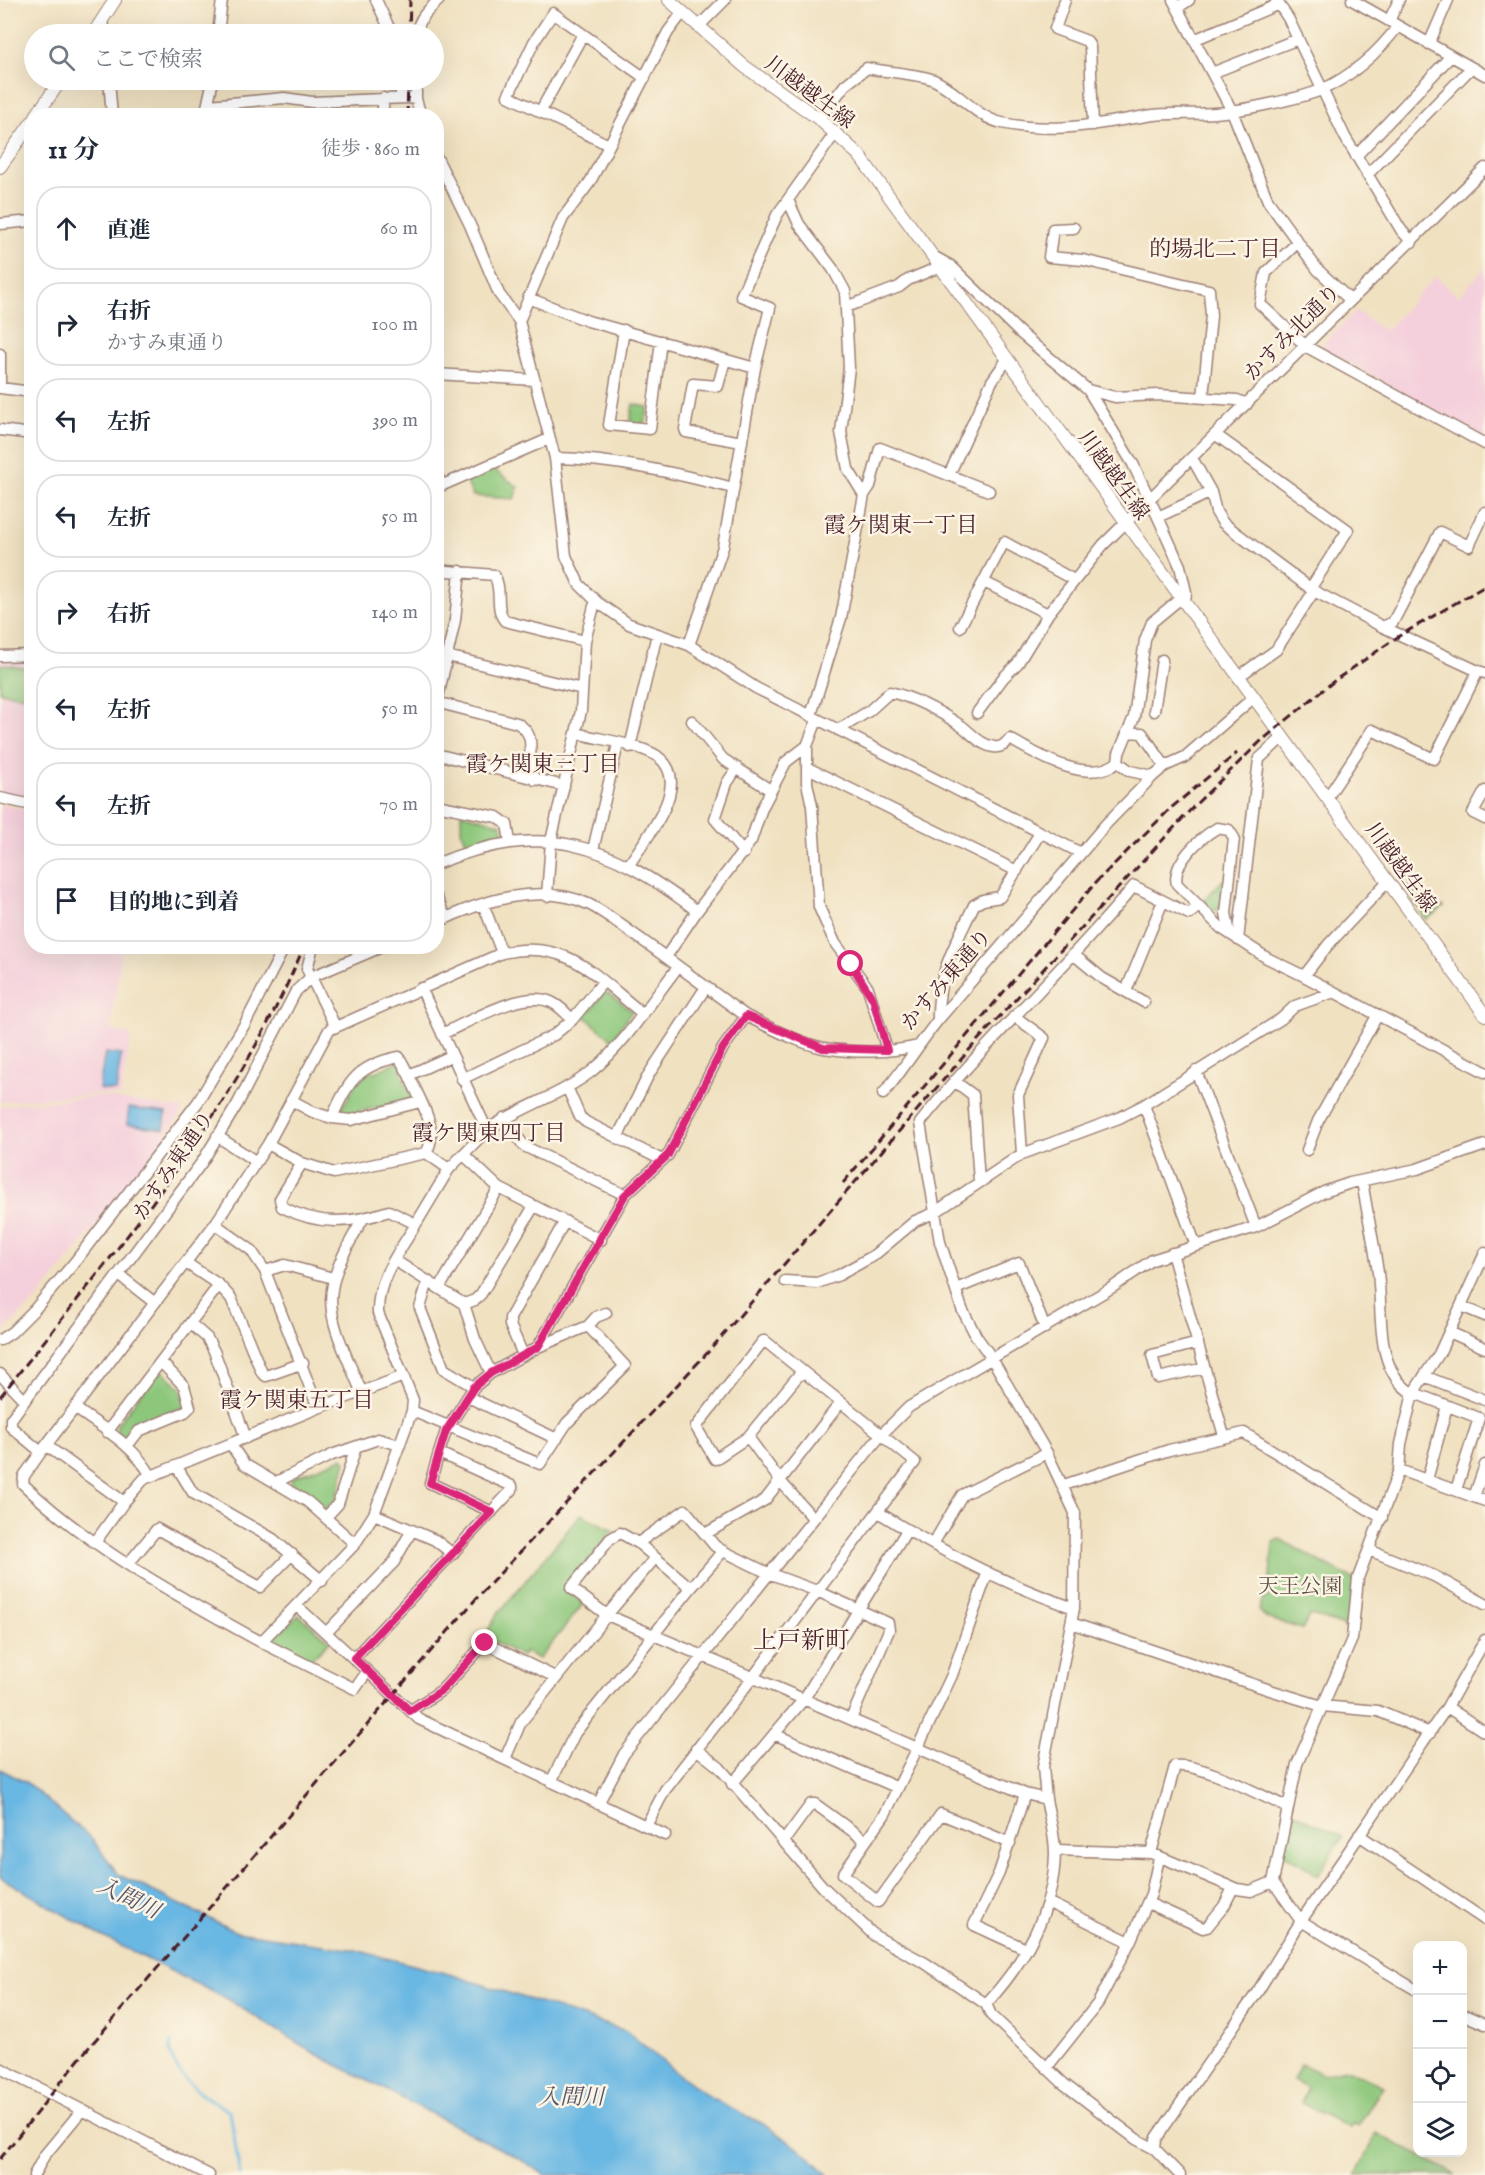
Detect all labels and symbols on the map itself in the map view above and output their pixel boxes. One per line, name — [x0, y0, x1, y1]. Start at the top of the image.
street label: 川越越生線 — [759, 51, 859, 136]
district label: 的場北二丁目 — [1149, 236, 1281, 264]
street label: かすみ北通り — [1239, 279, 1347, 387]
street label: 川越越生線 — [1071, 425, 1155, 526]
district label: 霞ケ関東一丁目 — [824, 512, 978, 540]
district label: 霞ケ関東三丁目 — [466, 751, 620, 779]
street label: 川越越生線 — [1358, 817, 1442, 918]
street label: かすみ東通り — [896, 924, 999, 1036]
route start — [837, 950, 863, 976]
street label: かすみ東通り — [128, 1106, 221, 1226]
district label: 霞ケ関東四丁目 — [412, 1120, 566, 1148]
district label: 霞ケ関東五丁目 — [220, 1387, 374, 1415]
park label: 天王公園 — [1258, 1574, 1342, 1601]
district label: 上戸新町 — [753, 1626, 849, 1657]
route end — [471, 1629, 497, 1655]
water label: 入間川 — [92, 1872, 166, 1927]
water label: 入間川 — [538, 2084, 606, 2112]

